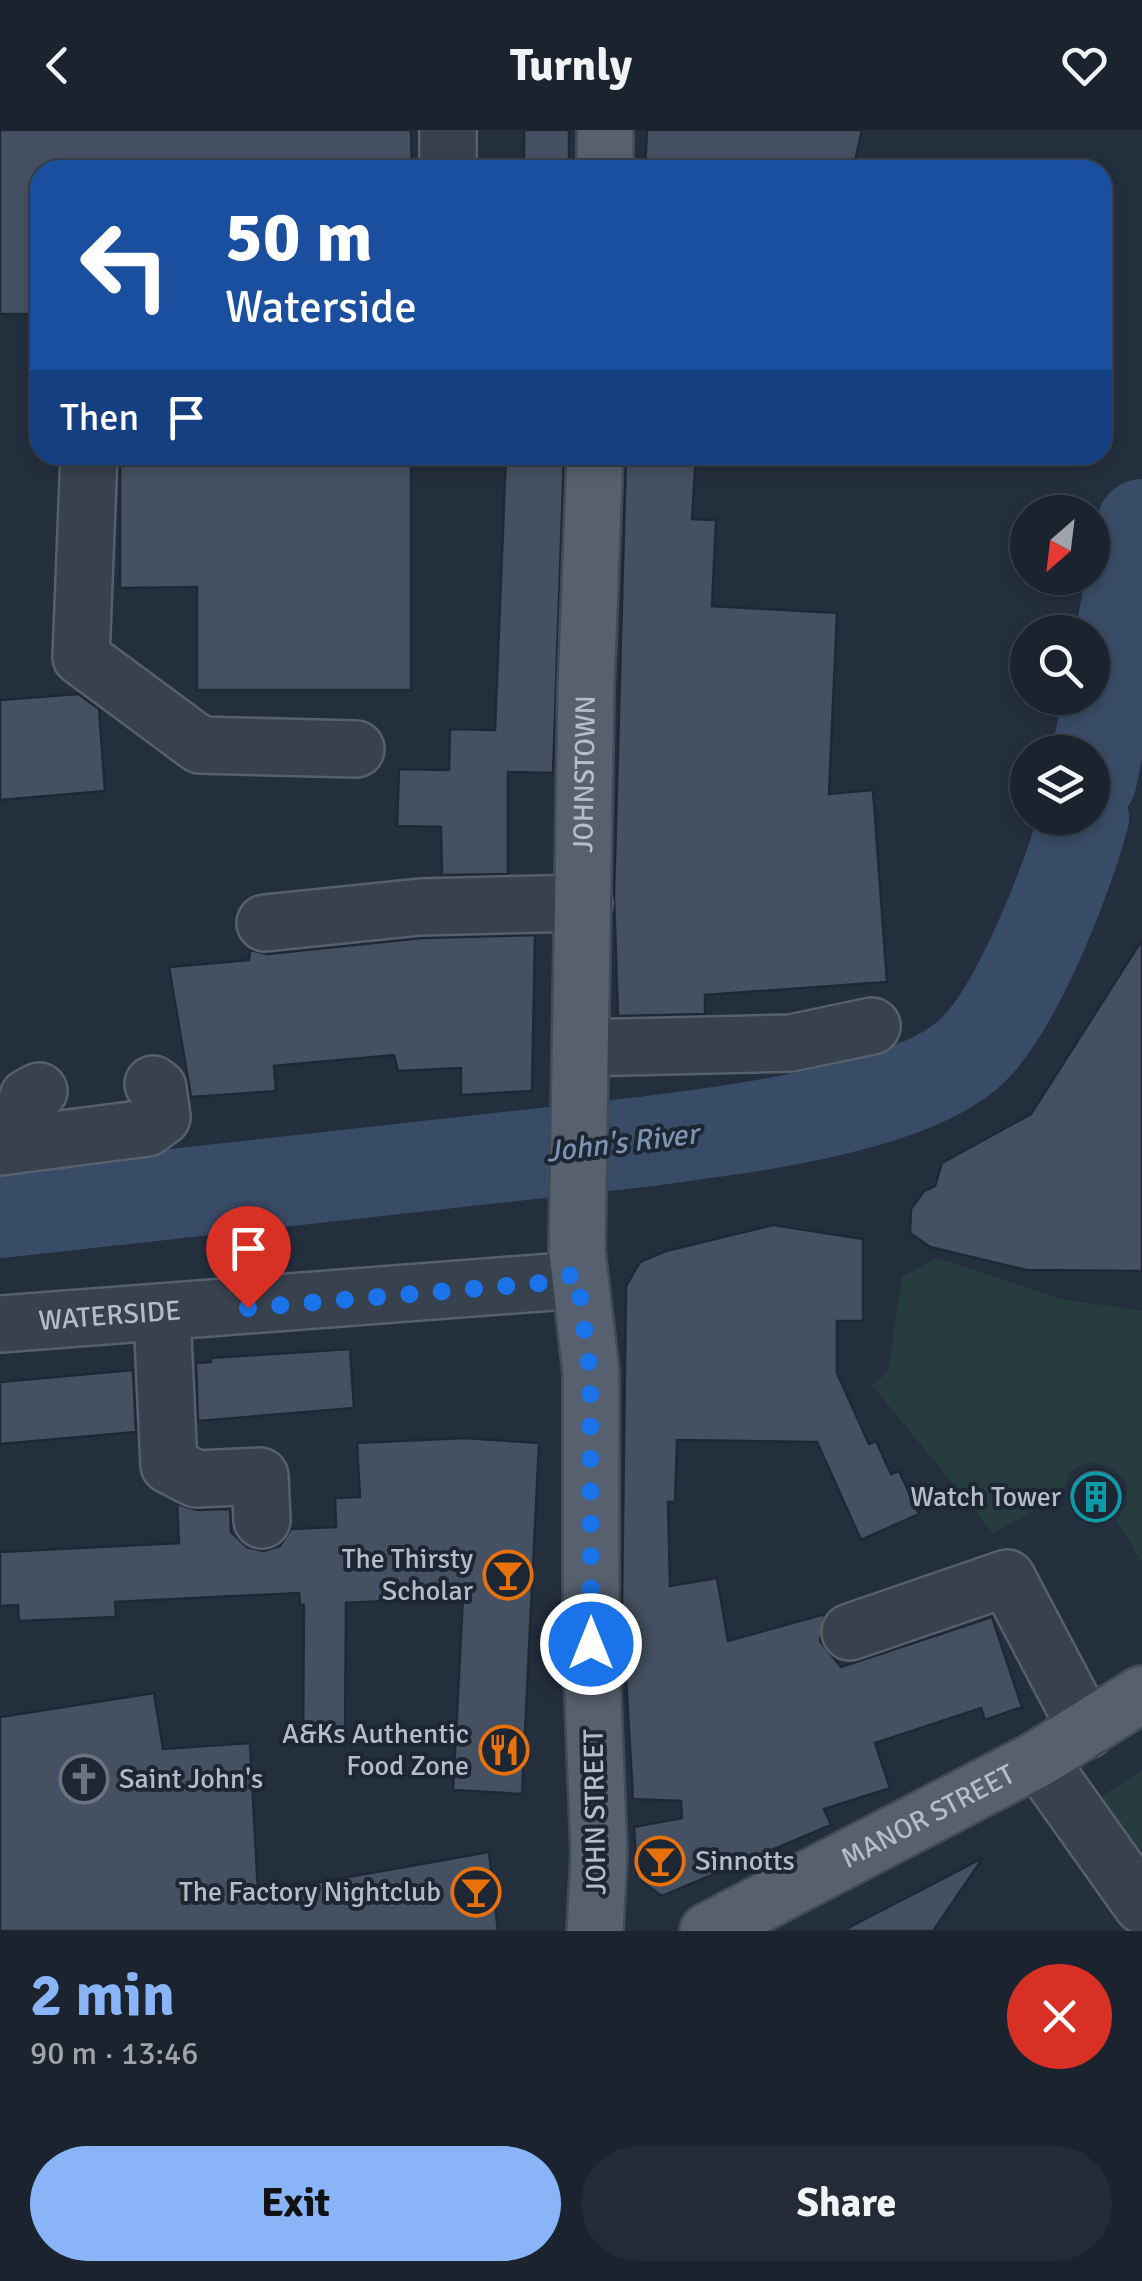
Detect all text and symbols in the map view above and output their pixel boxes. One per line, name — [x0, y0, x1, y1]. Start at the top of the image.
icon: back — [30, 38, 85, 93]
text: Turnly — [510, 38, 632, 93]
icon: heart — [1057, 38, 1112, 93]
text: 50 m — [225, 194, 373, 280]
icon: left — [60, 200, 190, 330]
text: Waterside — [225, 280, 417, 335]
icon: arrive — [159, 390, 214, 445]
text: Then — [60, 394, 139, 441]
north arrow — [1010, 495, 1110, 595]
map controls — [1010, 495, 1110, 835]
button: search — [1010, 615, 1110, 715]
street label: JOHNSTOWN — [566, 695, 603, 853]
button: layers — [1010, 735, 1110, 835]
water label: John's River — [544, 1115, 704, 1171]
pin — [206, 1206, 291, 1309]
icon: arrive — [221, 1221, 276, 1276]
street label: WATERSIDE — [37, 1293, 182, 1338]
building icon: Watch Tower — [1070, 1471, 1122, 1523]
place label: Watch Tower — [910, 1480, 1062, 1514]
place label: The Thirsty Scholar — [342, 1542, 474, 1608]
bar icon: The Thirsty Scholar — [482, 1549, 534, 1601]
position arrow — [539, 1592, 643, 1696]
place label: A&Ks Authentic Food Zone — [282, 1717, 469, 1783]
restaurant icon: A&Ks Authentic Food Zone — [478, 1724, 530, 1776]
street label: JOHN STREET — [577, 1729, 613, 1895]
church icon: Saint John's — [58, 1753, 110, 1805]
street label: MANOR STREET — [835, 1757, 1021, 1876]
place label: Saint John's — [119, 1762, 263, 1796]
bar icon: Sinnotts — [634, 1835, 686, 1887]
place label: Sinnotts — [695, 1844, 795, 1878]
bar icon: The Factory Nightclub — [450, 1866, 502, 1918]
place label: The Factory Nightclub — [179, 1875, 441, 1909]
text: 2 min — [30, 1959, 175, 2033]
button: close — [1007, 1964, 1112, 2069]
text: 90 m · 13:46 — [30, 2034, 199, 2073]
button: Exit — [30, 2146, 561, 2261]
button: Share — [581, 2146, 1112, 2261]

